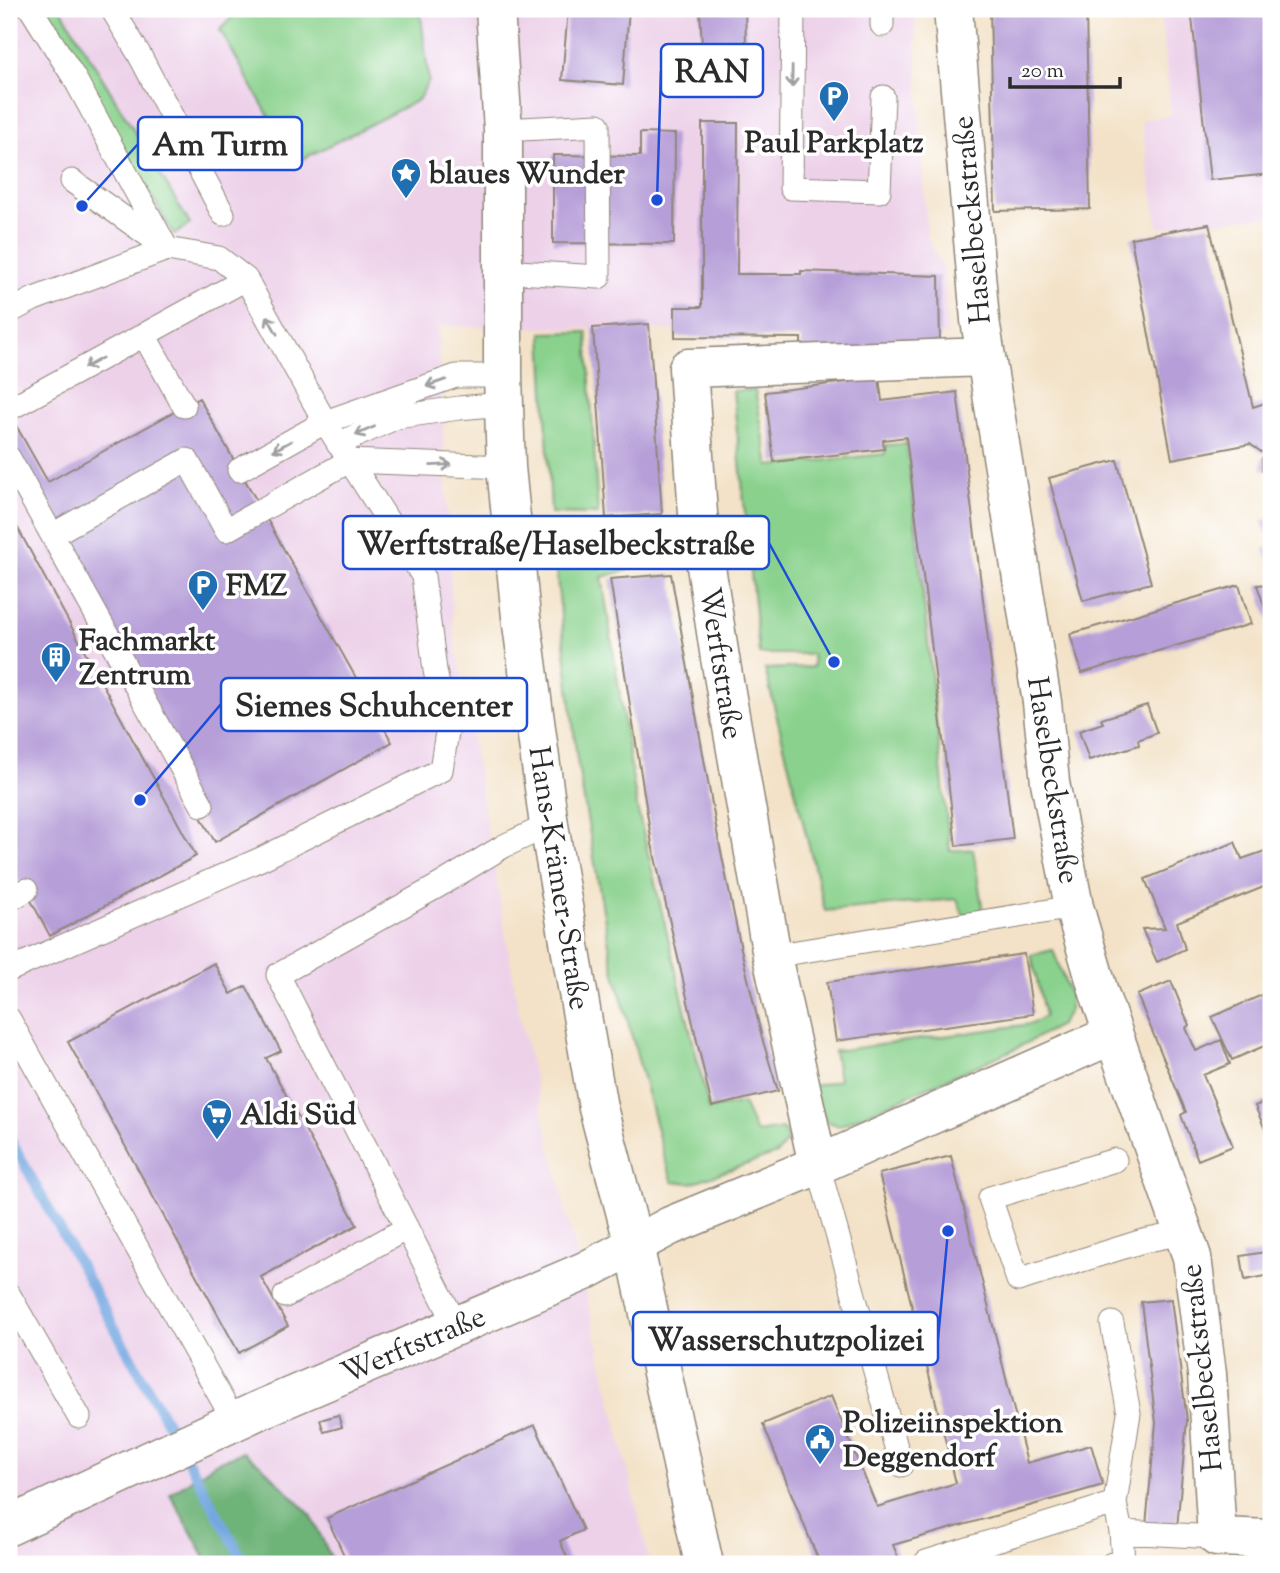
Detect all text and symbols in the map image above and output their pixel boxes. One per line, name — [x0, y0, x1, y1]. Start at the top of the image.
callout: RAN — [661, 44, 763, 97]
scale bar — [1010, 46, 1121, 90]
text: RAN — [675, 51, 749, 97]
text: 20 m — [1021, 57, 1064, 87]
one-way arrow — [785, 65, 799, 88]
parking icon: Paul Parkplatz — [817, 79, 851, 123]
street label: Haselbeckstraße — [943, 114, 1004, 326]
callout: Am Turm — [138, 117, 302, 170]
place label: Paul Parkplatz — [744, 123, 924, 166]
text: Am Turm — [152, 124, 288, 170]
place label: blaues Wunder — [428, 154, 625, 197]
place icon: blaues Wunder — [389, 156, 423, 200]
one-way arrow — [265, 316, 279, 336]
one-way arrow — [83, 356, 103, 370]
one-way arrow — [425, 378, 447, 390]
one-way arrow — [355, 426, 376, 439]
one-way arrow — [273, 439, 293, 453]
one-way arrow — [429, 459, 452, 472]
callout: Werftstraße/Haselbeckstraße — [343, 516, 769, 569]
text: Werftstraße/Haselbeckstraße — [357, 523, 755, 569]
place label: FMZ — [226, 566, 287, 609]
parking icon: FMZ — [186, 568, 220, 612]
street label: Werftstraße — [686, 584, 753, 742]
place label: Fachmarkt Zentrum — [79, 621, 216, 698]
building icon: Fachmarkt Zentrum — [39, 640, 73, 684]
street label: Haselbeckstraße — [1014, 674, 1089, 887]
callout: Siemes Schuhcenter — [221, 678, 527, 731]
text: Siemes Schuhcenter — [235, 685, 514, 731]
street label: Hans-Krämer-Straße — [515, 743, 600, 1013]
place label: Aldi Süd — [240, 1095, 356, 1138]
supermarket icon: Aldi Süd — [200, 1097, 234, 1141]
street label: Haselbeckstraße — [1171, 1262, 1236, 1474]
street label: Werftstraße — [335, 1297, 493, 1396]
callout: Wasserschutzpolizei — [633, 1312, 938, 1365]
text: Wasserschutzpolizei — [648, 1319, 924, 1365]
place label: Polizeiinspektion Deggendorf — [843, 1403, 1063, 1480]
public building icon: Polizeiinspektion Deggendorf — [803, 1422, 837, 1466]

